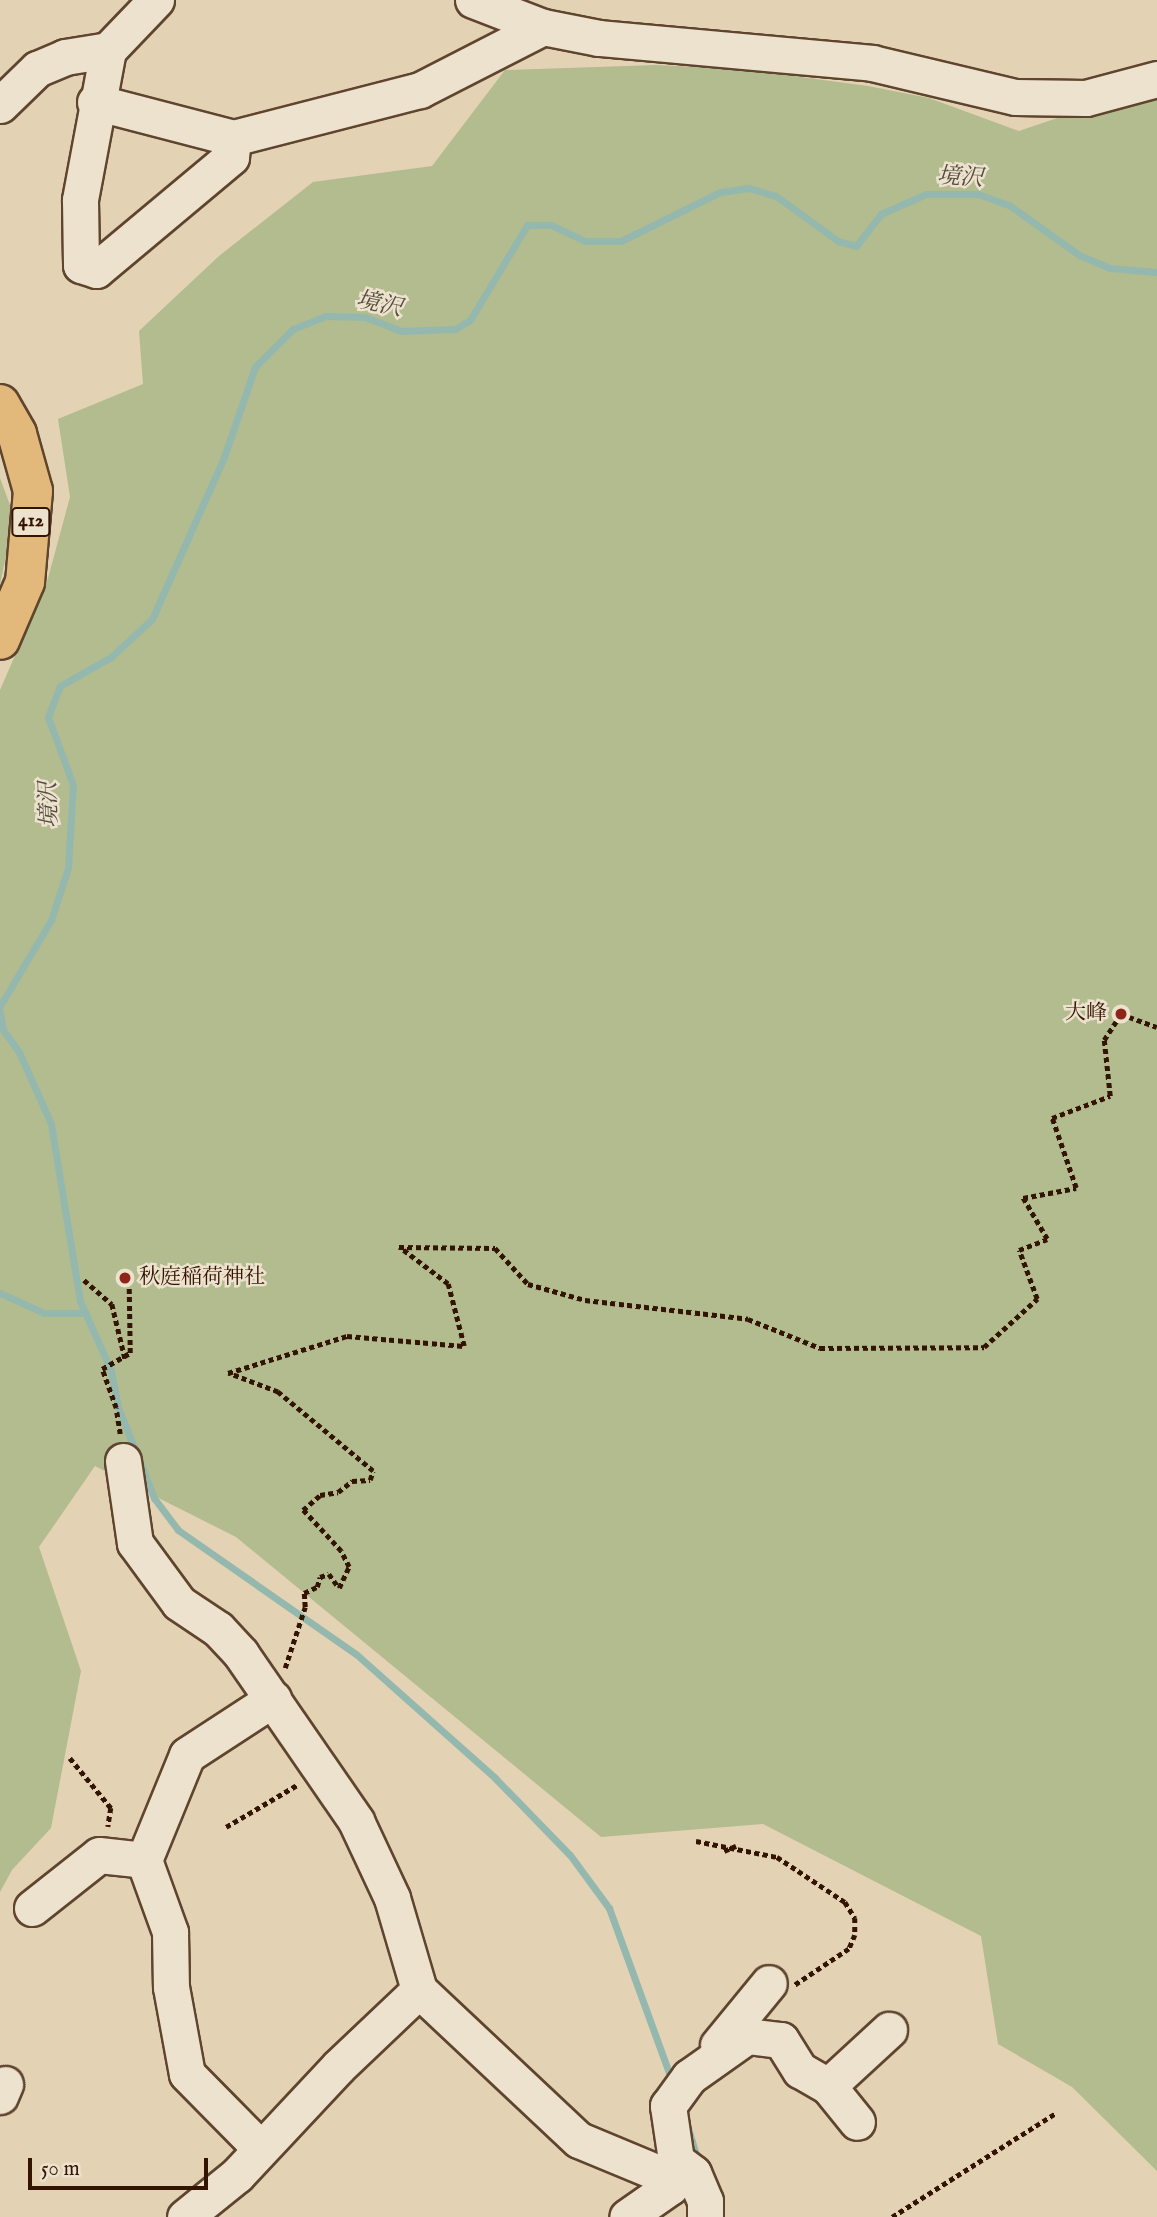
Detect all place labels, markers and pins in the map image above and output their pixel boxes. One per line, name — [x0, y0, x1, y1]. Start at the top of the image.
place label: 大峰 — [1065, 1001, 1107, 1027]
marker: 大峰 — [1113, 1006, 1129, 1022]
place label: 秋庭稲荷神社 — [139, 1265, 265, 1291]
marker: 秋庭稲荷神社 — [117, 1270, 133, 1286]

